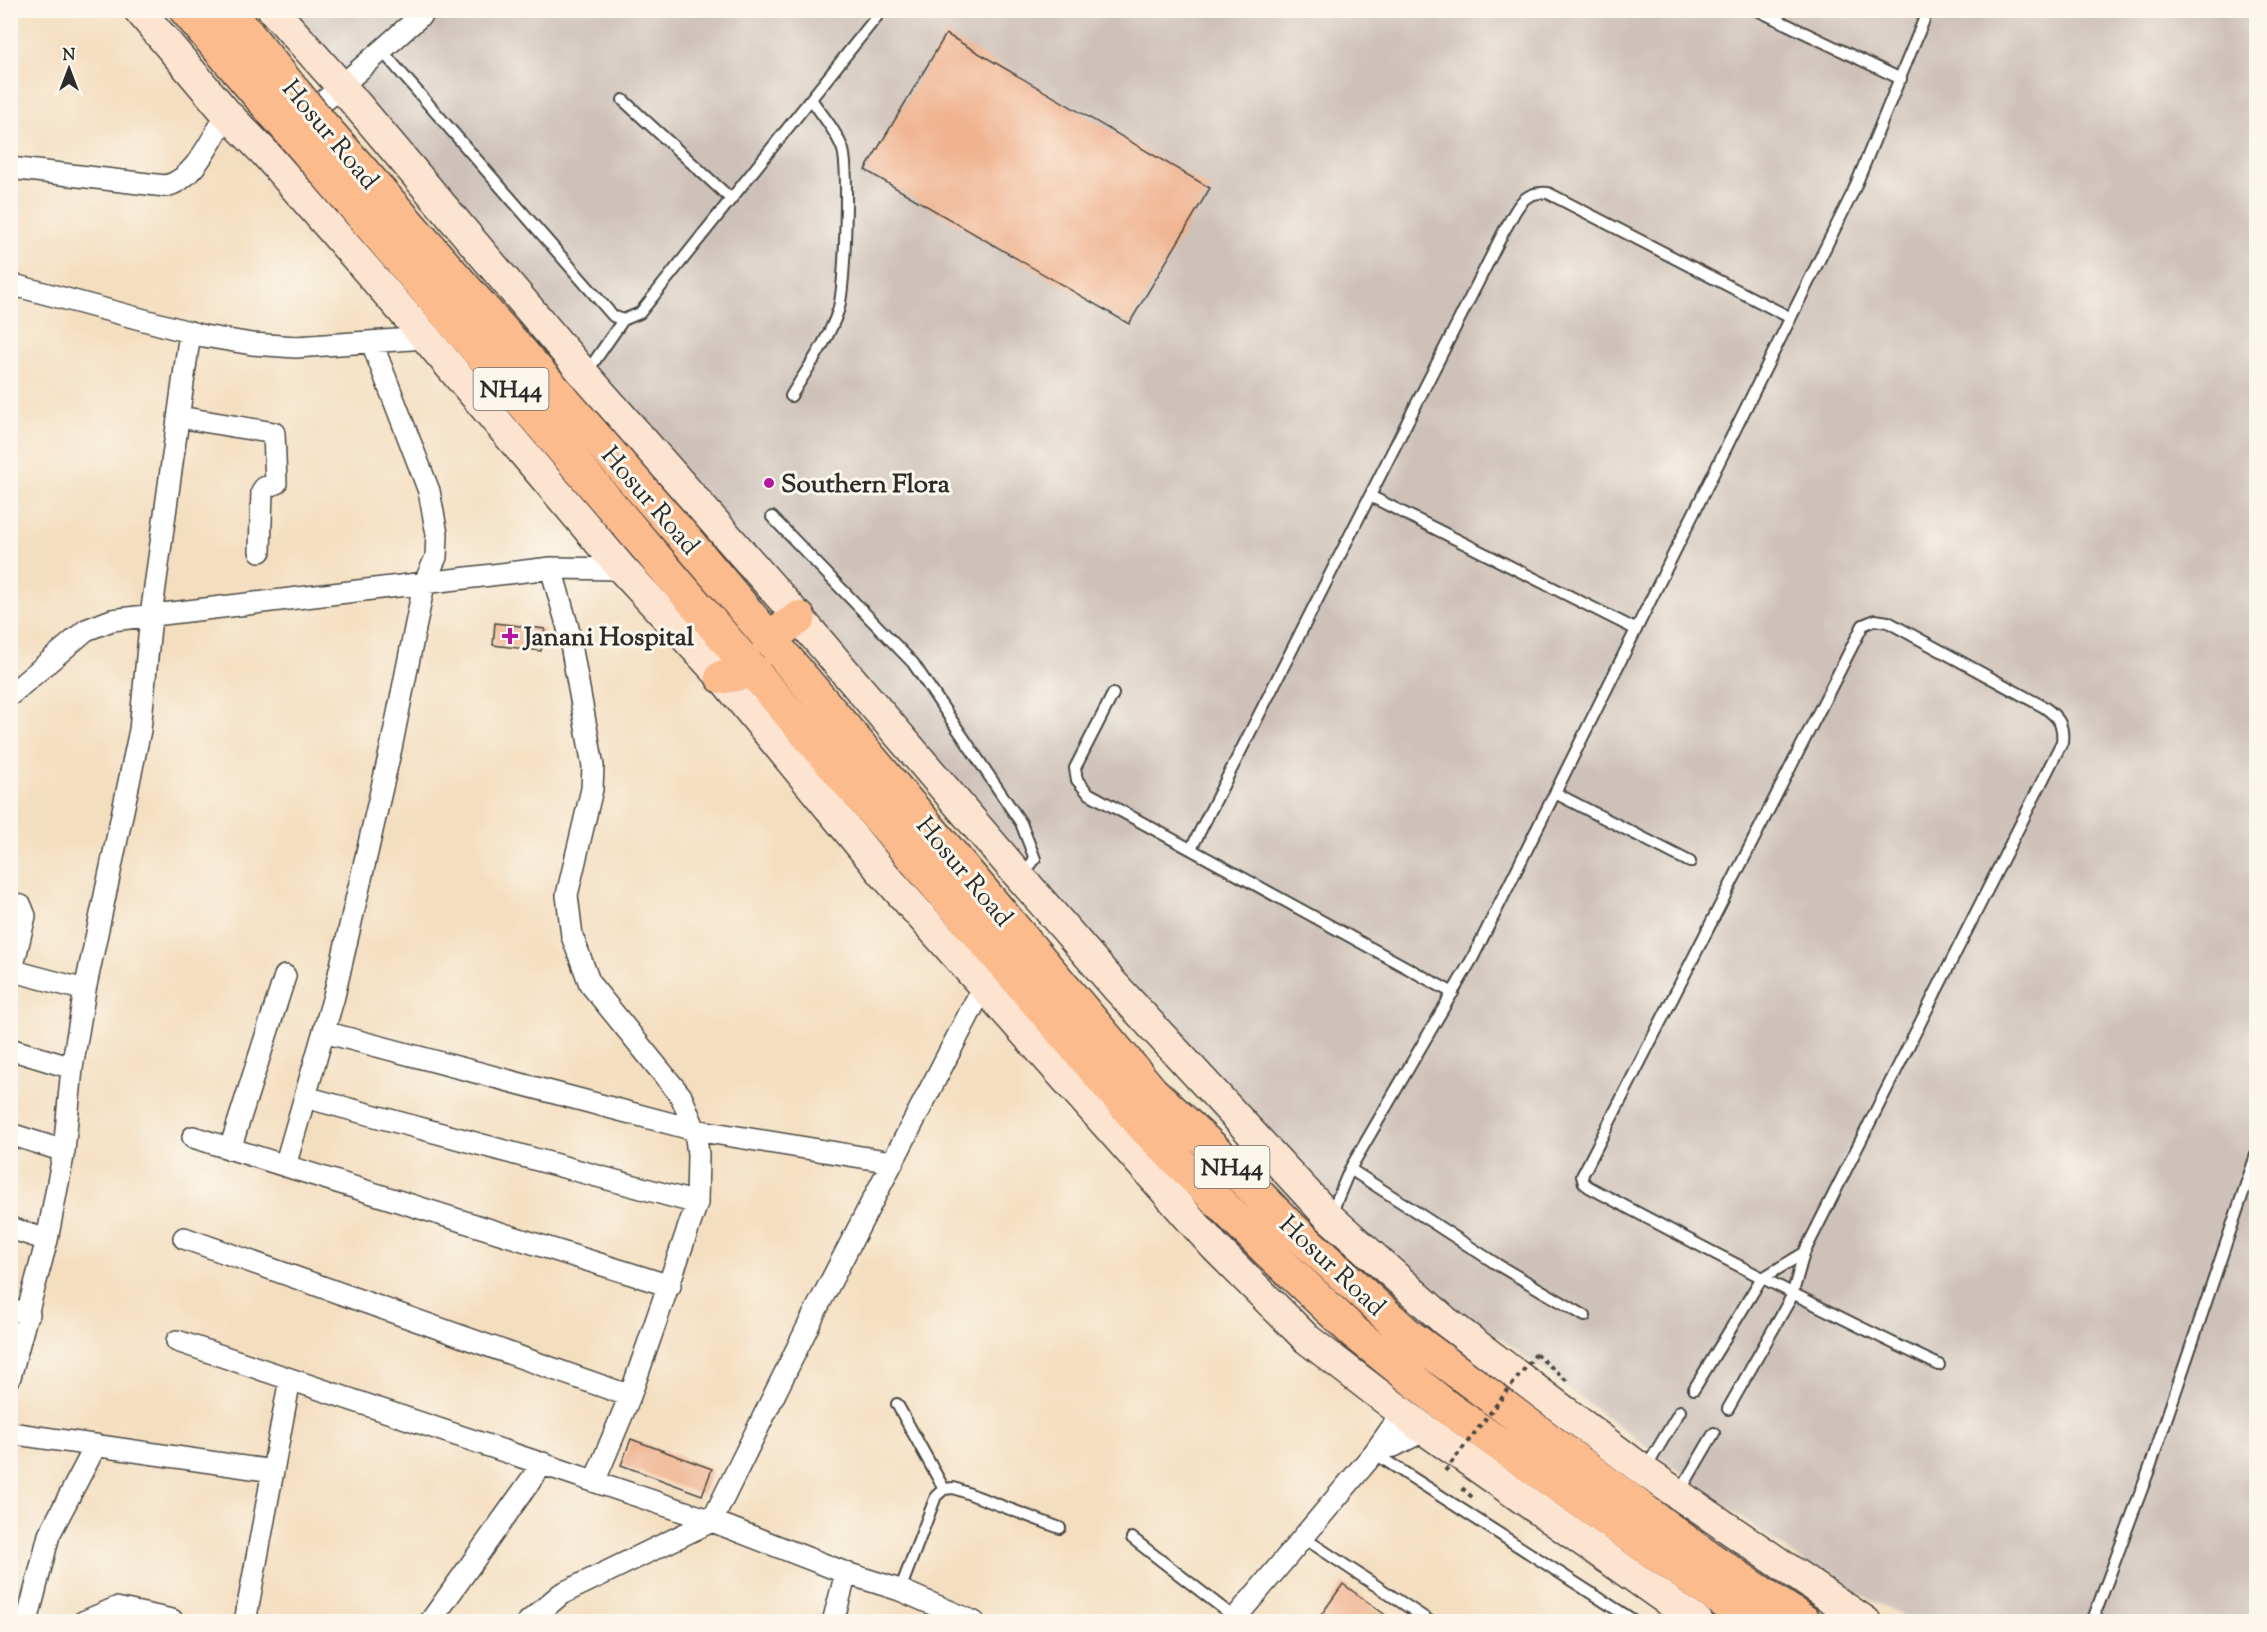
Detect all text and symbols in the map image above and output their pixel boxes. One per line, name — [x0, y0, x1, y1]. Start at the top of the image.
north arrow — [39, 39, 99, 99]
text: N — [63, 45, 76, 68]
street label: Hosur Road — [272, 72, 386, 199]
road number: NH44 — [474, 368, 548, 410]
street label: Hosur Road — [591, 439, 707, 564]
place label: Southern Flora — [781, 467, 950, 504]
marker: Southern Flora — [762, 476, 776, 490]
place label: Janani Hospital — [522, 620, 695, 657]
marker: Janani Hospital — [501, 627, 519, 645]
street label: Hosur Road — [906, 809, 1020, 936]
road number: NH44 — [1194, 1146, 1270, 1188]
street label: Hosur Road — [1270, 1208, 1393, 1326]

